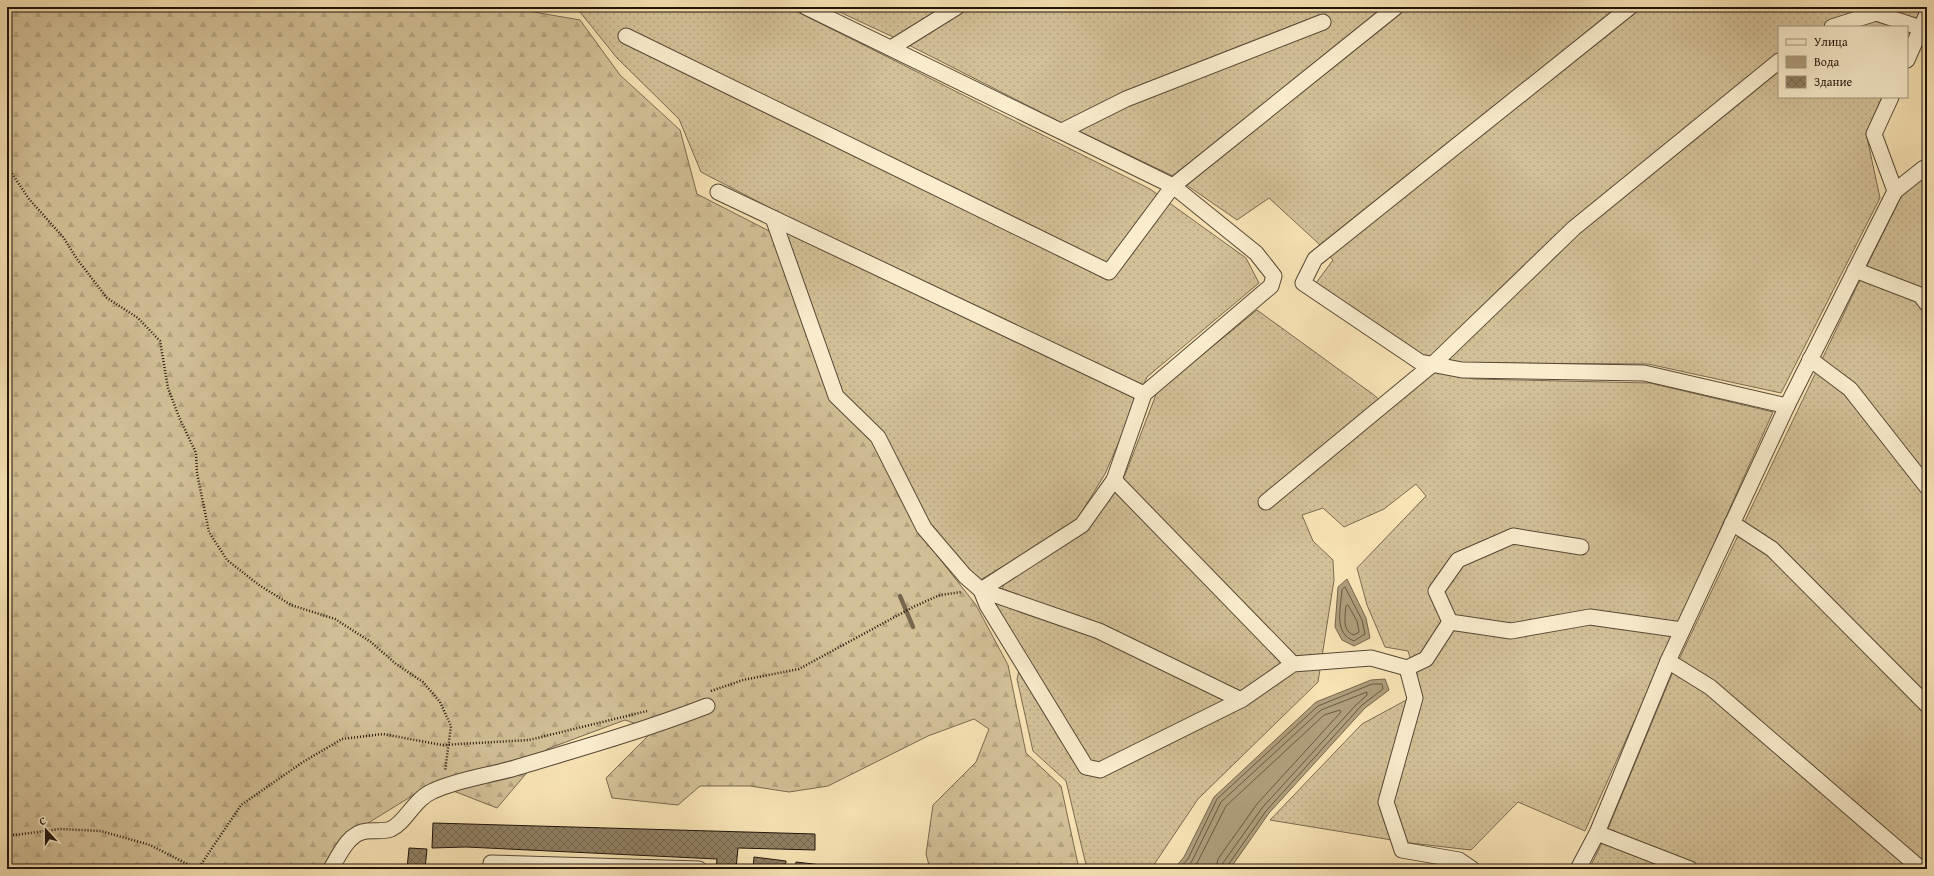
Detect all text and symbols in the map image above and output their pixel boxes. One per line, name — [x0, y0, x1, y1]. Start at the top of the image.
legend — [1778, 26, 1908, 98]
text: Улица — [1814, 33, 1848, 50]
text: Вода — [1814, 53, 1839, 70]
text: Здание — [1814, 73, 1853, 90]
north arrow — [26, 810, 66, 850]
text: С — [37, 812, 48, 829]

